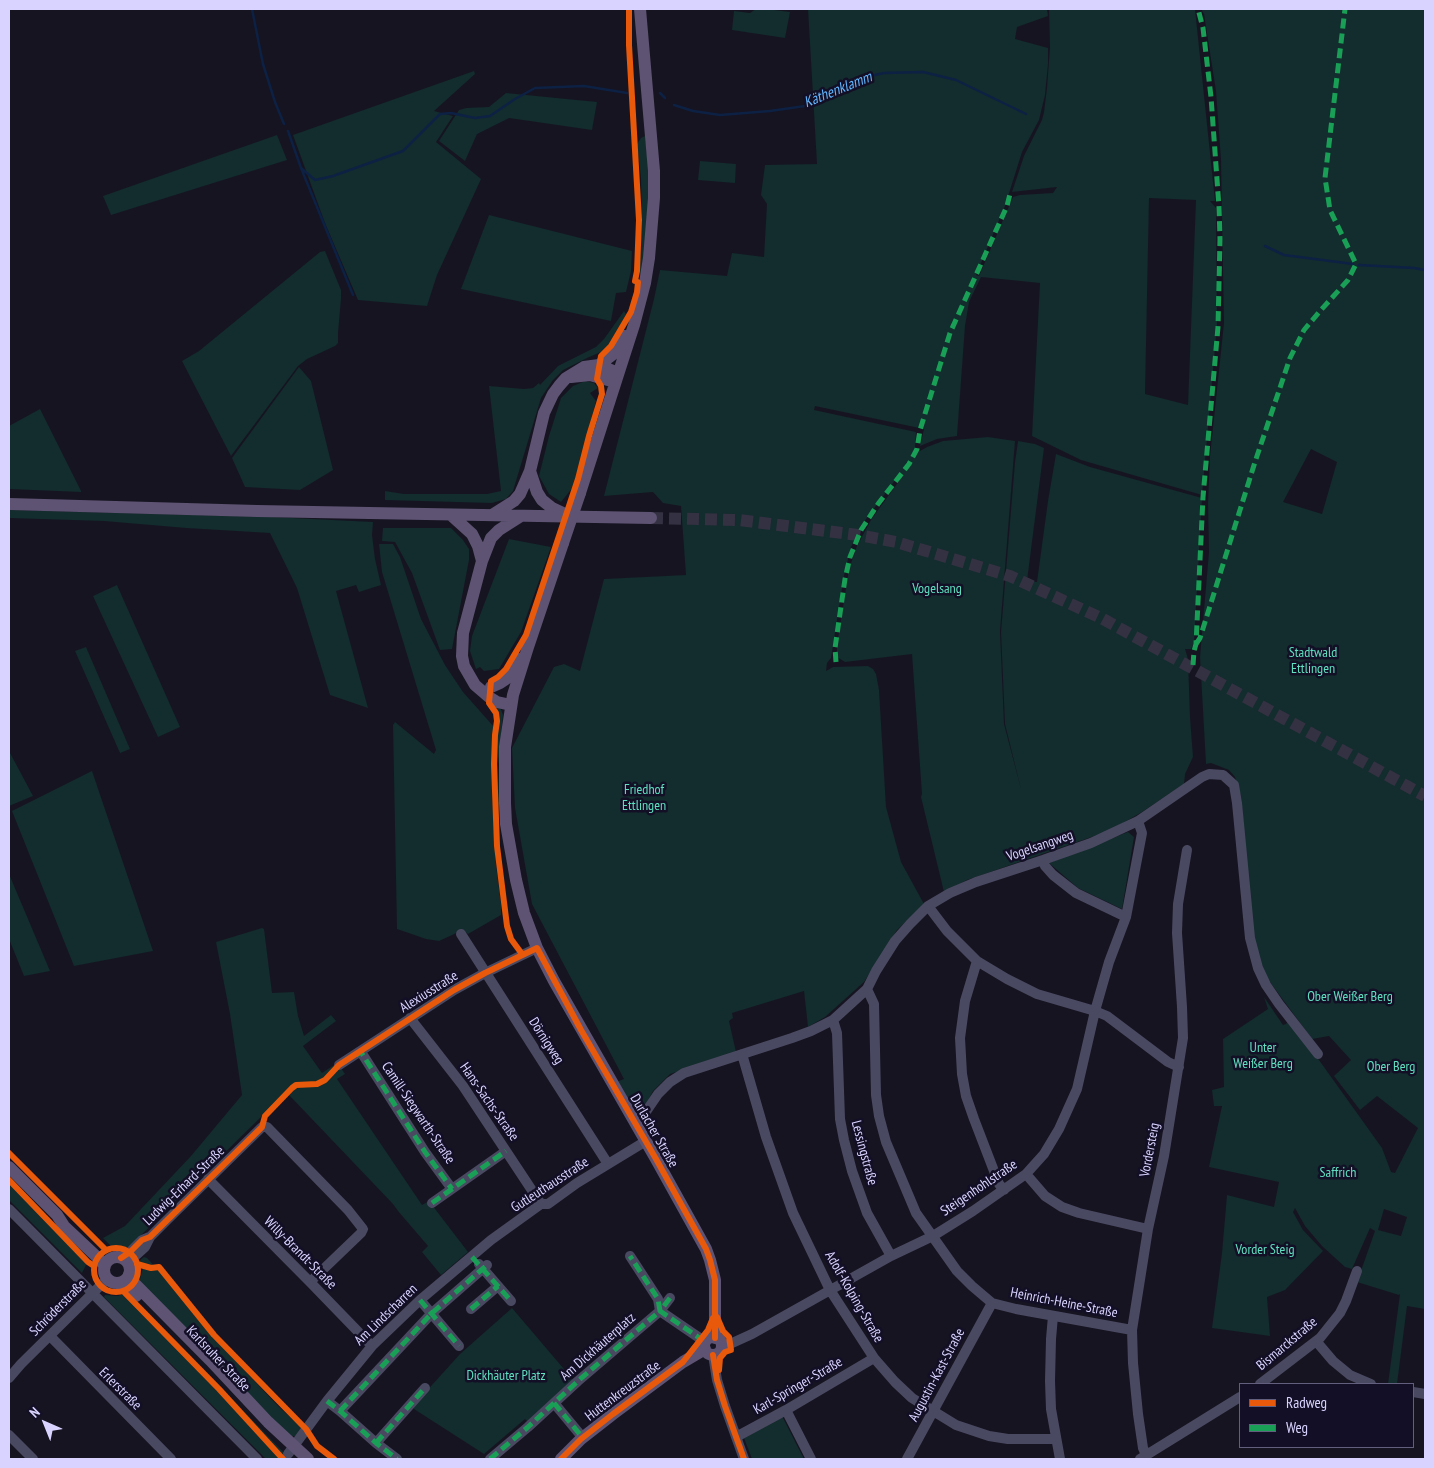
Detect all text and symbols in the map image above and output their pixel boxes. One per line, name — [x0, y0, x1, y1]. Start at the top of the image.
water label: Käthenklamm — [801, 68, 875, 112]
park label: Vogelsang — [912, 581, 962, 597]
park label: Stadtwald Ettlingen — [1289, 645, 1337, 678]
park label: Friedhof Ettlingen — [622, 782, 666, 814]
street label: Vogelsangweg — [1004, 827, 1076, 865]
street label: Alexiusstraße — [397, 967, 461, 1017]
park label: Ober Weißer Berg — [1307, 989, 1393, 1005]
street label: Dörnigweg — [525, 1014, 567, 1068]
park label: Unter Weißer Berg — [1233, 1040, 1293, 1072]
street label: Camill-Siegwarth-Straße — [378, 1059, 458, 1167]
park label: Ober Berg — [1367, 1059, 1415, 1075]
street label: Hans-Sachs-Straße — [456, 1060, 522, 1144]
street label: Durlacher Straße — [626, 1091, 682, 1171]
street label: Lessingstraße — [847, 1119, 881, 1187]
street label: Vordersteig — [1137, 1122, 1163, 1178]
street label: Ludwig-Erhard-Straße — [140, 1143, 228, 1229]
street label: Gutleuthausstraße — [508, 1154, 592, 1216]
street label: Steigenhohlstraße — [937, 1156, 1021, 1220]
park label: Saffrich — [1320, 1165, 1356, 1181]
street label: Willy-Brandt-Straße — [260, 1213, 340, 1293]
park label: Vorder Steig — [1236, 1242, 1294, 1258]
street label: Adolf-Kolping-Straße — [821, 1248, 887, 1346]
street label: Schröderstraße — [26, 1276, 90, 1340]
street label: Am Lindscharren — [351, 1281, 421, 1349]
street label: Heinrich-Heine-Straße — [1009, 1284, 1119, 1322]
street label: Am Dickhäuterplatz — [557, 1310, 639, 1384]
street label: Bismarckstraße — [1253, 1314, 1321, 1374]
street label: Karlsruher Straße — [183, 1323, 253, 1395]
street label: Augustin-Kast-Straße — [905, 1326, 969, 1424]
street label: Karl-Springer-Straße — [750, 1354, 846, 1418]
street label: Huttenkreuzstraße — [582, 1357, 664, 1425]
street label: Erlerstraße — [95, 1364, 145, 1414]
park label: Dickhäuter Platz — [466, 1368, 546, 1384]
legend — [1239, 1383, 1414, 1448]
text: Radweg — [1286, 1393, 1327, 1412]
north arrow — [20, 1398, 70, 1448]
text: N — [26, 1403, 44, 1421]
text: Weg — [1286, 1418, 1308, 1437]

